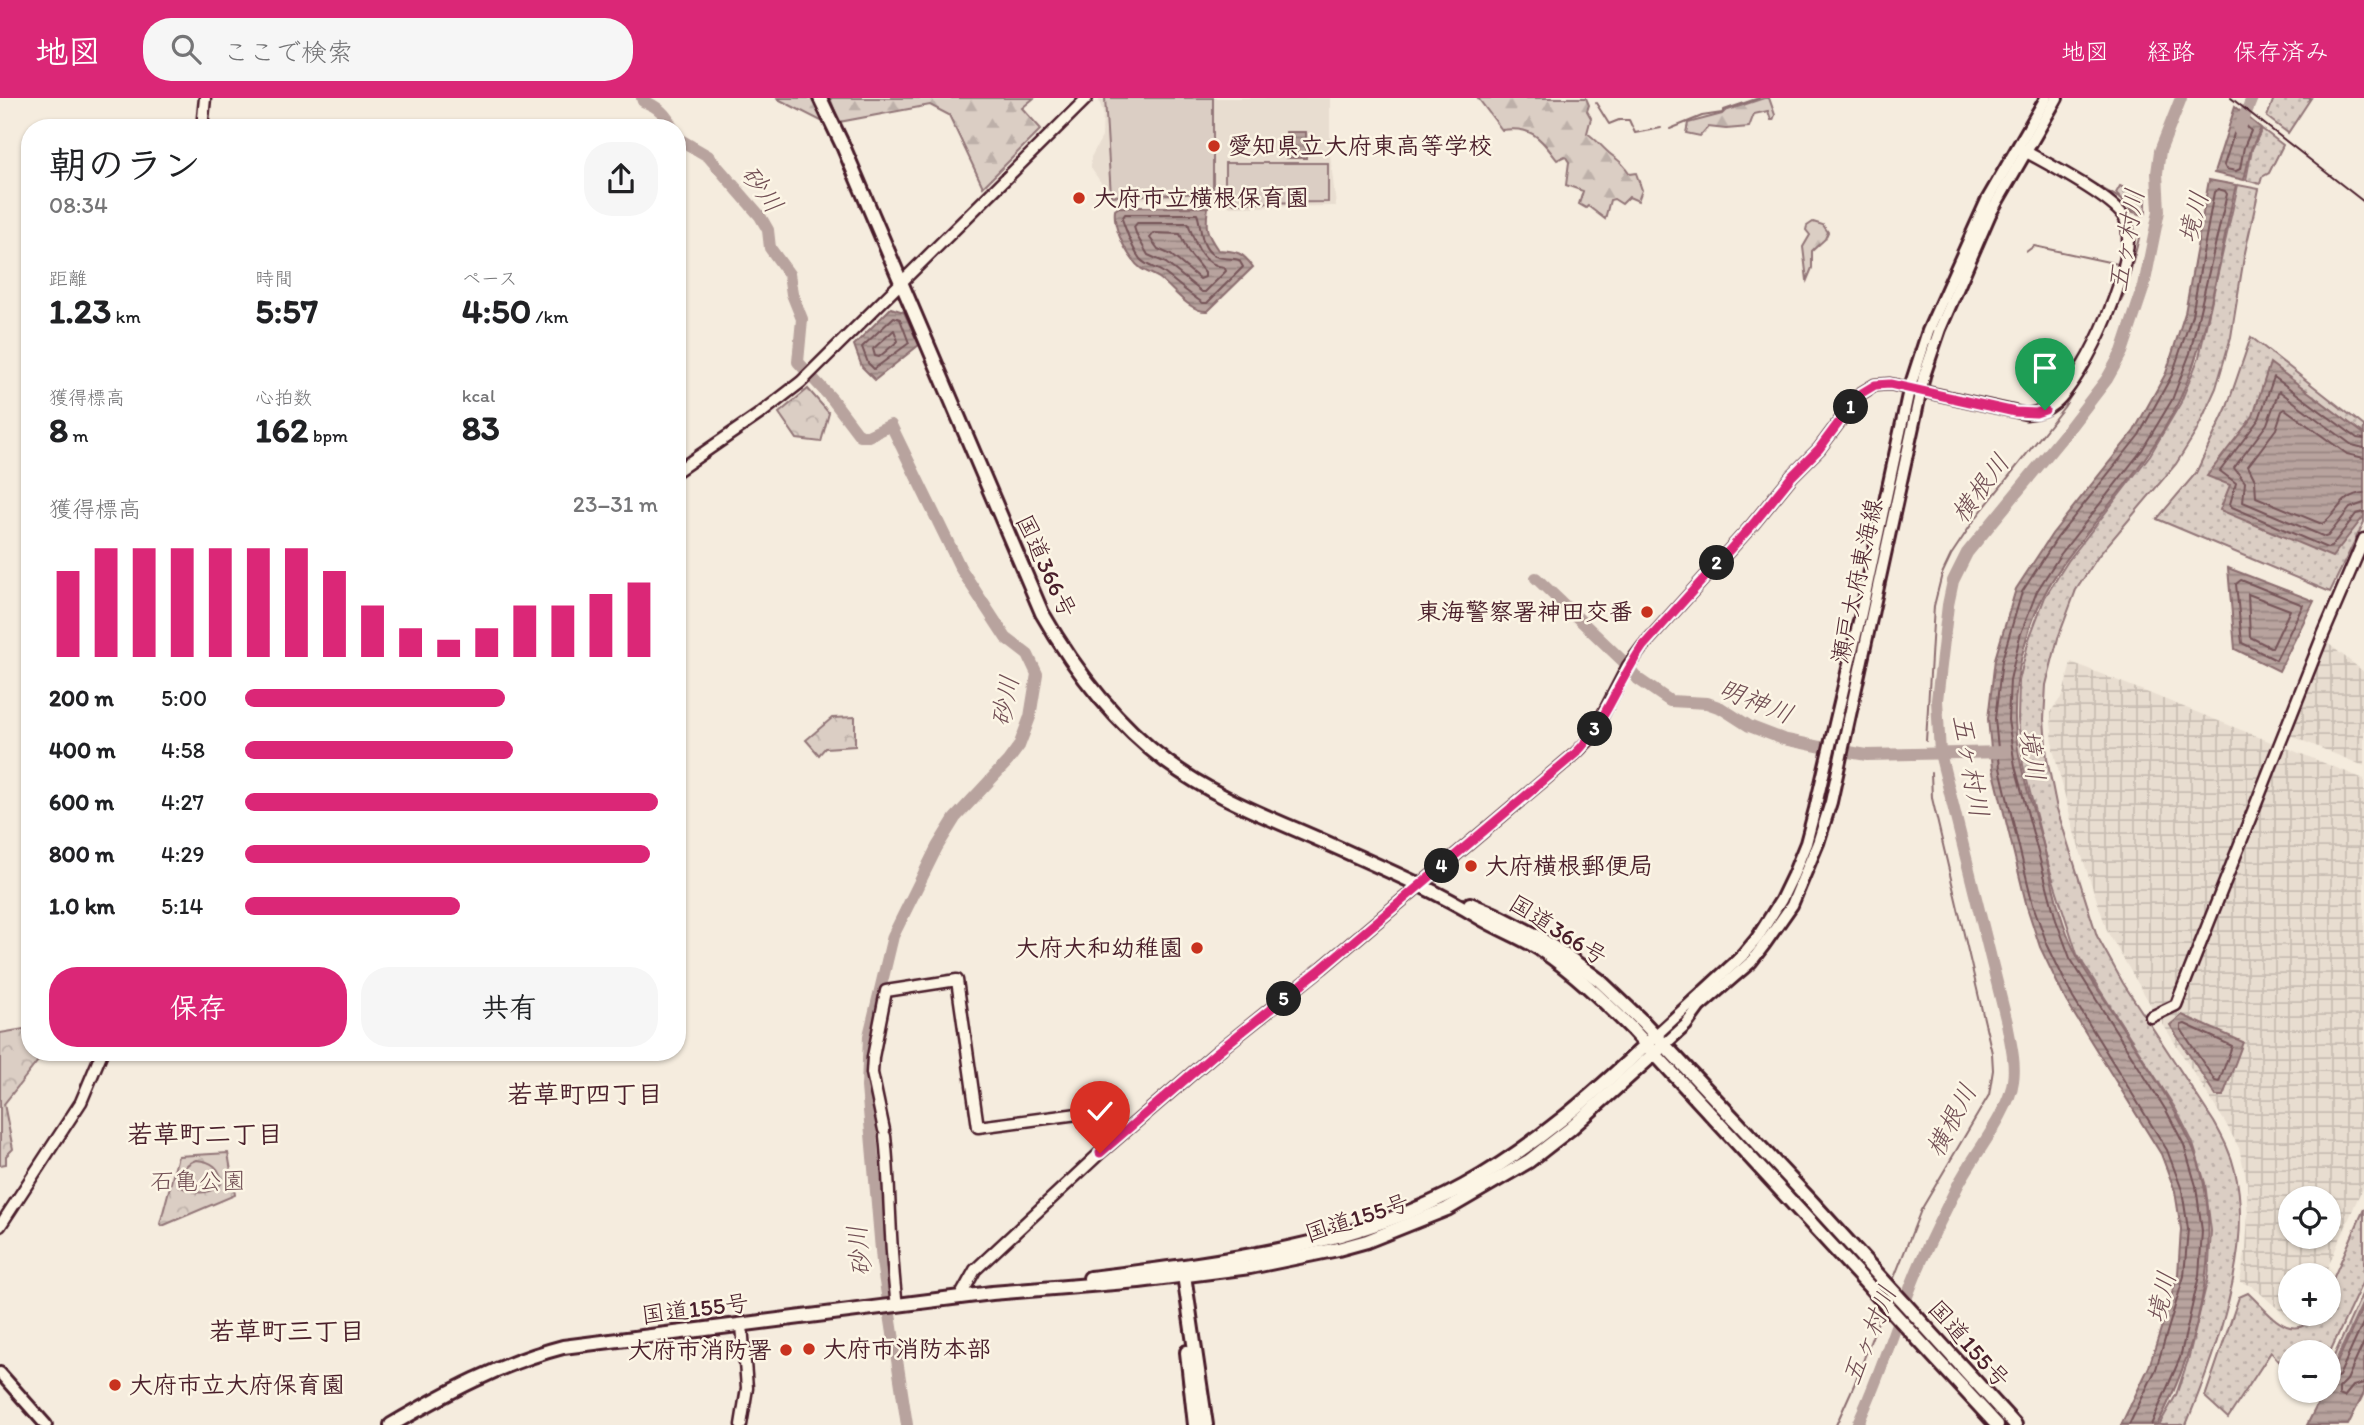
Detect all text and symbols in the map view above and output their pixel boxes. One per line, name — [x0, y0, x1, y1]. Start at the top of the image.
search box — [143, 18, 633, 81]
icon: search — [167, 30, 205, 68]
text: 地図 — [35, 32, 101, 71]
text: ここで検索 — [223, 36, 353, 68]
text: 地図 — [2061, 37, 2109, 66]
text: 経路 — [2147, 37, 2195, 66]
text: 保存済み — [2233, 37, 2329, 66]
place label: 愛知県立大府東高等学校 — [1228, 131, 1492, 160]
marker: 愛知県立大府東高等学校 — [1206, 138, 1222, 154]
text: 朝のラン — [49, 142, 201, 188]
button: share — [584, 142, 658, 216]
water label: 砂川 — [734, 159, 790, 219]
place label: 大府市立横根保育園 — [1093, 183, 1309, 212]
water label: 五ヶ村川 — [2101, 186, 2151, 294]
water label: 境川 — [2171, 188, 2215, 246]
marker: 大府市立横根保育園 — [1071, 190, 1087, 206]
text: 08:34 — [49, 191, 108, 219]
text: 距離 — [49, 267, 87, 290]
text: 時間 — [255, 267, 293, 290]
text: ペース — [462, 267, 518, 290]
text: 1.23 — [49, 290, 111, 332]
text: 5:57 — [255, 290, 318, 332]
text: 4:50 — [462, 290, 531, 332]
text: km — [111, 305, 141, 328]
text: /km — [531, 305, 569, 328]
pin — [2015, 338, 2075, 410]
icon: arrive — [2026, 349, 2064, 387]
text: kcal — [462, 384, 495, 407]
text: 獲得標高 — [49, 386, 125, 409]
text: 心拍数 — [255, 386, 312, 409]
pin: 1 — [1834, 390, 1868, 424]
text: 1 — [1846, 395, 1855, 418]
text: 83 — [462, 407, 500, 449]
text: 8 — [49, 409, 68, 451]
text: 162 — [255, 409, 309, 451]
text: m — [68, 424, 88, 447]
text: bpm — [309, 424, 348, 447]
water label: 横根川 — [1944, 447, 2016, 529]
text: 23–31 m — [573, 490, 658, 518]
text: 獲得標高 — [49, 495, 141, 523]
street label: 瀬戸大府東海線 — [1825, 496, 1888, 666]
street label: 国道366号 — [1010, 510, 1083, 622]
pin: 2 — [1700, 546, 1734, 580]
text: 2 — [1712, 551, 1722, 574]
place label: 東海警察署神田交番 — [1417, 597, 1633, 626]
marker: 東海警察署神田交番 — [1639, 604, 1655, 620]
water label: 砂川 — [984, 672, 1026, 730]
water label: 明神川 — [1714, 672, 1798, 730]
text: 200 m — [49, 684, 114, 712]
text: 5:00 — [161, 684, 207, 712]
pin: 3 — [1578, 712, 1612, 746]
water label: 五ヶ村川 — [1946, 712, 1996, 820]
text: 3 — [1589, 717, 1600, 740]
water label: 境川 — [2014, 727, 2052, 783]
text: 400 m — [49, 736, 116, 764]
text: 4:58 — [161, 736, 205, 764]
text: 600 m — [49, 788, 114, 816]
text: 4:27 — [161, 788, 204, 816]
text: 800 m — [49, 840, 114, 868]
text: 4:29 — [161, 840, 205, 868]
pin: 4 — [1424, 848, 1460, 884]
place label: 大府横根郵便局 — [1485, 851, 1653, 880]
text: 4 — [1436, 854, 1447, 877]
marker: 大府横根郵便局 — [1463, 858, 1479, 874]
street label: 国道366号 — [1504, 888, 1613, 971]
text: 1.0 km — [49, 892, 115, 920]
text: 5:14 — [161, 892, 203, 920]
place label: 大府大和幼稚園 — [1015, 933, 1183, 962]
marker: 大府大和幼稚園 — [1189, 940, 1205, 956]
button: 保存 — [49, 967, 347, 1047]
button: 共有 — [361, 967, 658, 1047]
pin: 5 — [1266, 982, 1302, 1016]
text: 5 — [1279, 987, 1288, 1010]
district label: 若草町四丁目 — [507, 1078, 663, 1110]
water label: 横根川 — [1919, 1078, 1983, 1162]
pin — [1070, 1081, 1130, 1153]
icon: check — [1081, 1092, 1119, 1130]
district label: 若草町二丁目 — [127, 1118, 283, 1150]
park label: 石亀公園 — [150, 1166, 246, 1195]
map controls — [2278, 1186, 2341, 1403]
button: locate — [2278, 1186, 2341, 1249]
street label: 国道155号 — [1301, 1187, 1413, 1248]
water label: 砂川 — [840, 1223, 878, 1279]
button: + — [2278, 1263, 2341, 1326]
water label: 境川 — [2139, 1268, 2183, 1326]
water label: 五ヶ村川 — [1835, 1281, 1903, 1389]
street label: 国道155号 — [639, 1288, 750, 1329]
street label: 国道155号 — [1922, 1294, 2016, 1394]
district label: 若草町三丁目 — [209, 1315, 365, 1347]
place label: 大府市消防本部 — [823, 1334, 991, 1363]
place label: 大府市消防署 — [628, 1335, 772, 1364]
button: − — [2278, 1340, 2341, 1403]
marker: 大府市消防本部 — [801, 1341, 817, 1357]
marker: 大府市消防署 — [778, 1342, 794, 1358]
place label: 大府市立大府保育園 — [129, 1370, 345, 1399]
marker: 大府市立大府保育園 — [107, 1377, 123, 1393]

